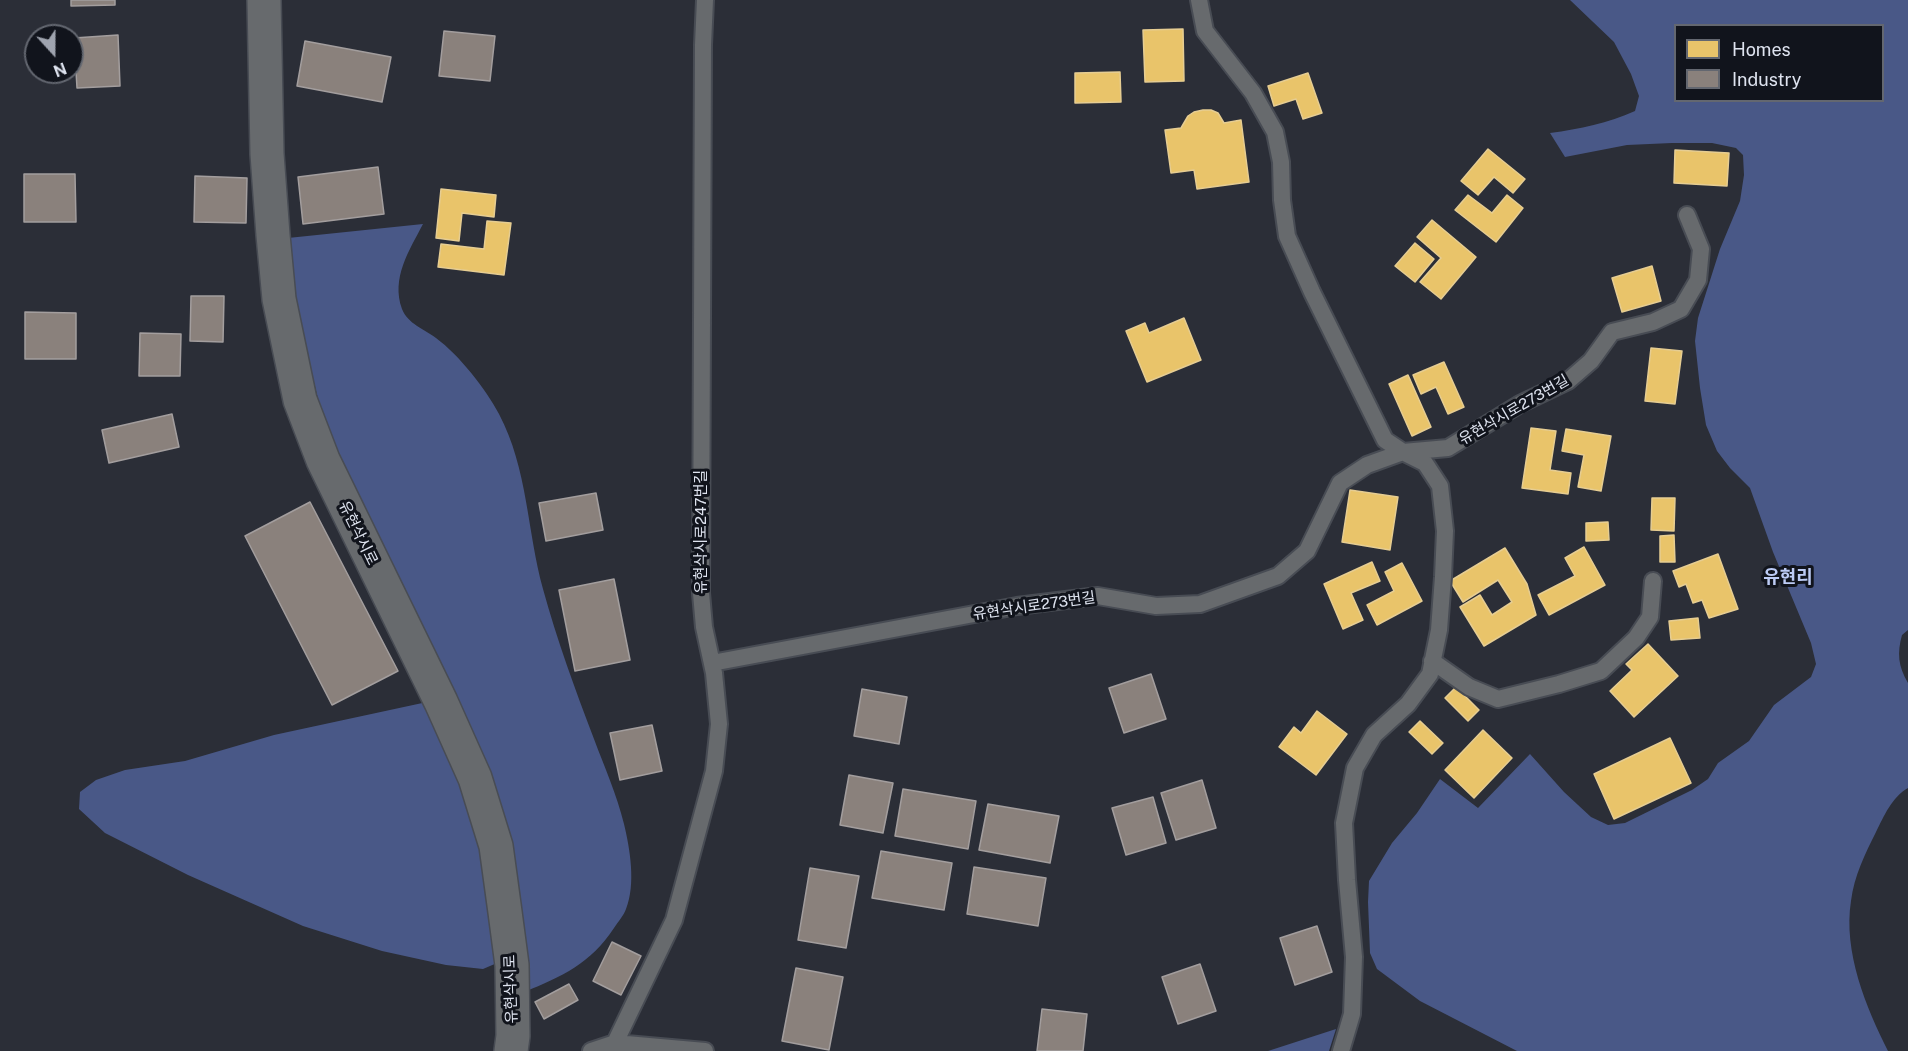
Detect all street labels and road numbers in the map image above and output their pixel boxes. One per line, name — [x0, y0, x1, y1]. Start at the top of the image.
street label: 유현삭시로273번길 — [1456, 371, 1572, 449]
street label: 유현삭시로247번길 — [692, 470, 710, 594]
street label: 유현삭시로 — [335, 498, 381, 568]
street label: 유현삭시로273번길 — [971, 588, 1097, 624]
street label: 유현삭시로 — [501, 954, 521, 1024]

